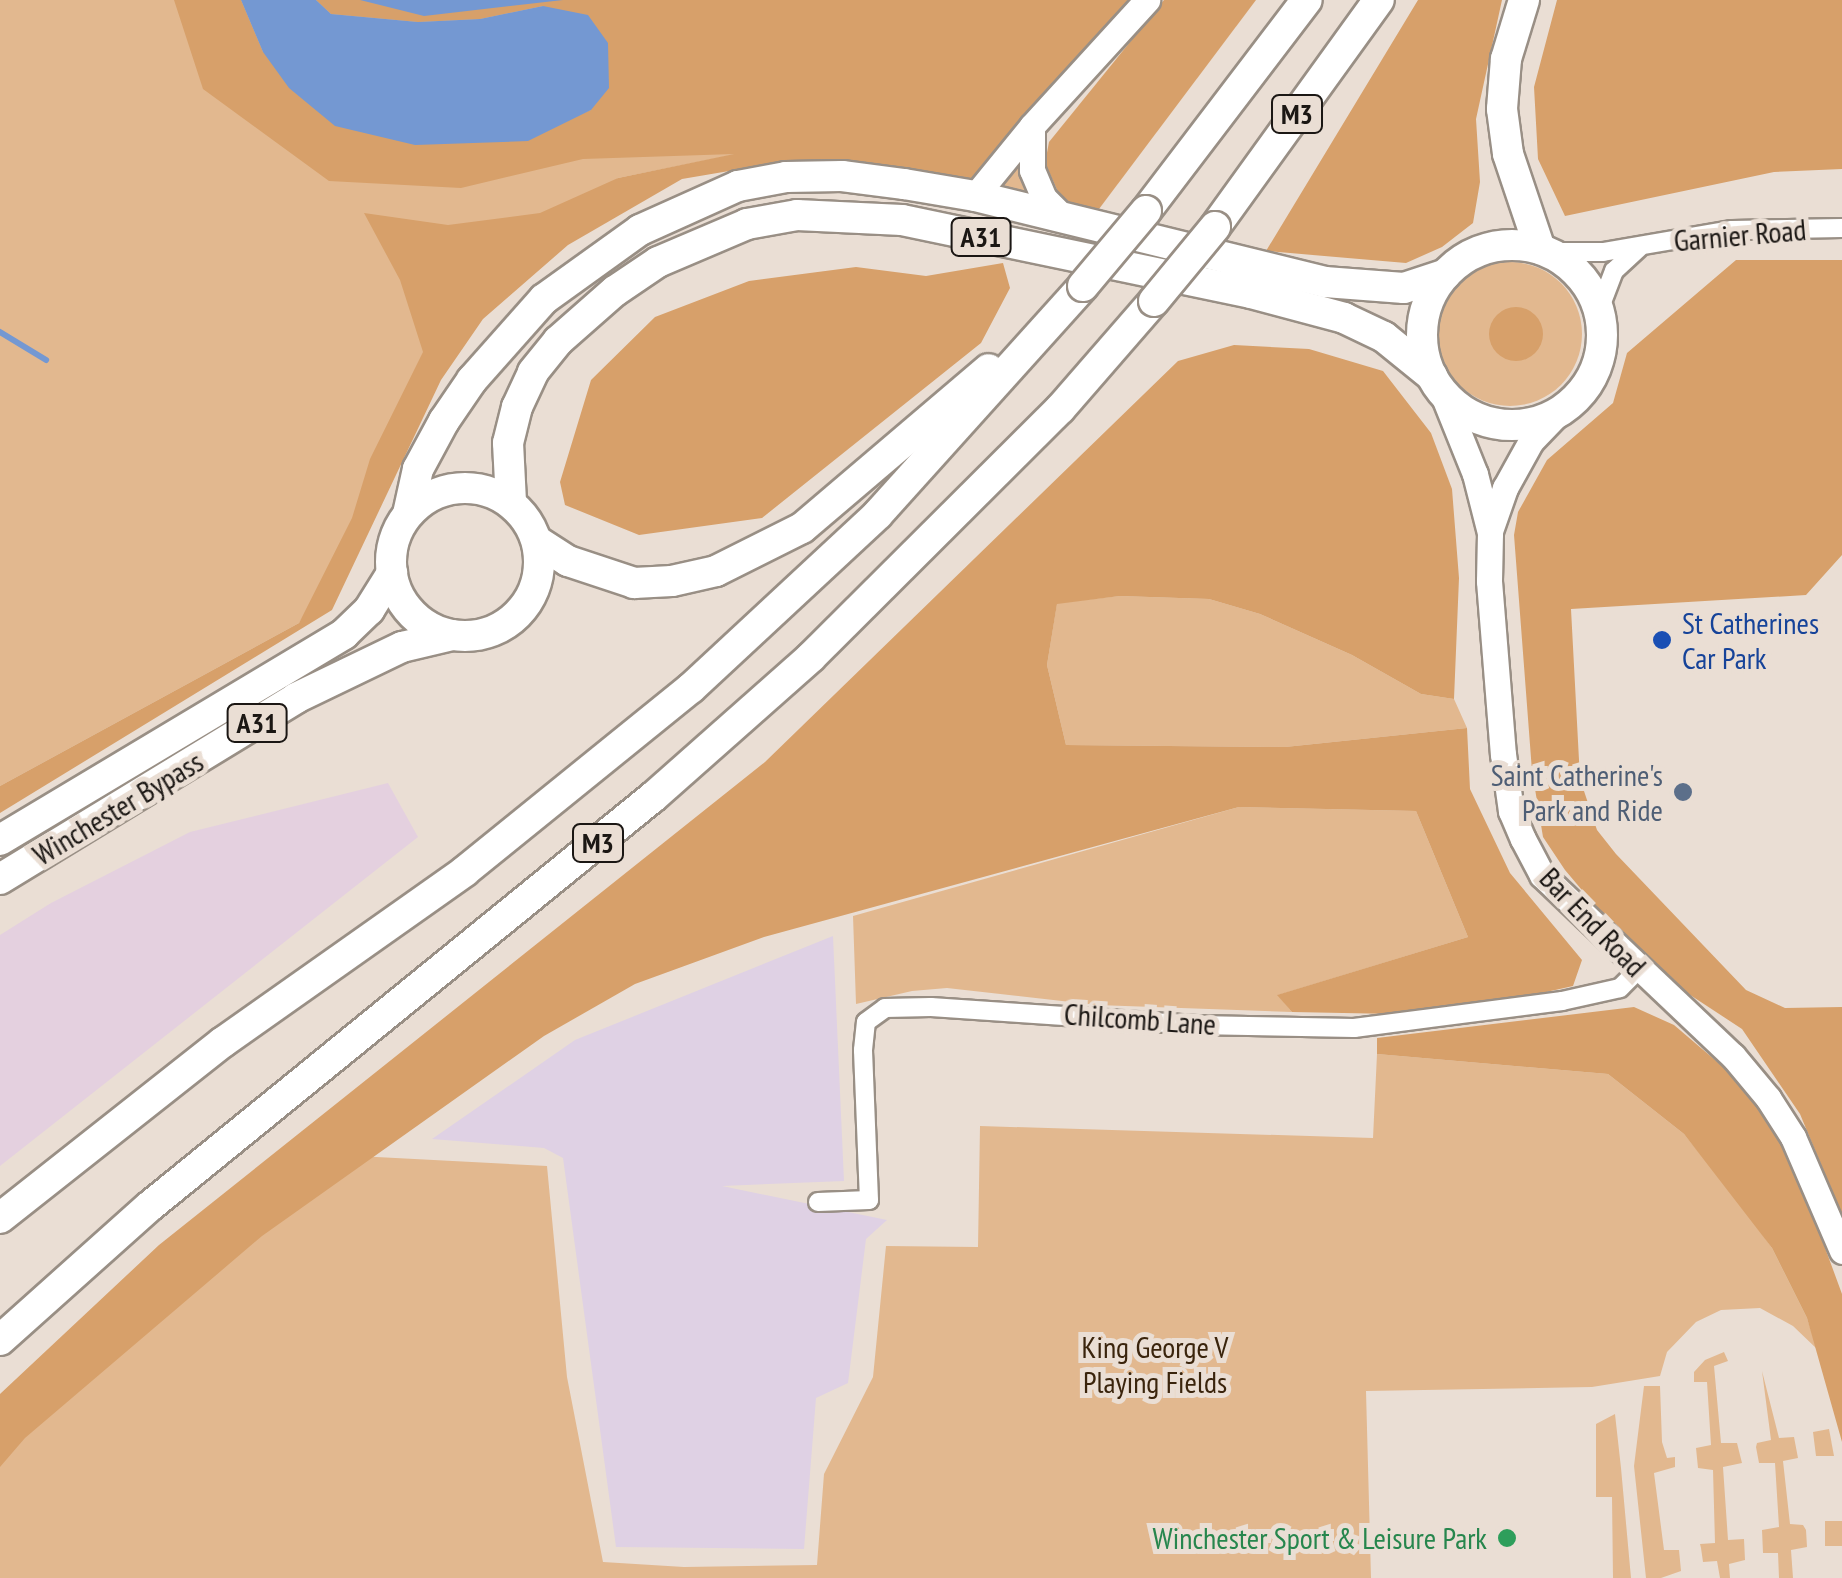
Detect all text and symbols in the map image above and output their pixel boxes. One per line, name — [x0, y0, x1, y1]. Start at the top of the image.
road number: M3 — [1270, 91, 1324, 137]
street label: Garnier Road — [1672, 211, 1808, 259]
road number: A31 — [948, 214, 1014, 260]
place label: St Catherines Car Park — [1682, 605, 1819, 676]
marker: St Catherines Car Park — [1651, 629, 1673, 651]
road number: A31 — [224, 700, 290, 746]
street label: Winchester Bypass — [26, 743, 210, 873]
place label: Saint Catherine's Park and Ride — [1491, 757, 1663, 828]
marker: Saint Catherine's Park and Ride — [1672, 781, 1694, 803]
road number: M3 — [570, 820, 626, 866]
street label: Bar End Road — [1532, 860, 1654, 984]
street label: Chilcomb Lane — [1063, 996, 1217, 1042]
park label: King George V Playing Fields — [1081, 1329, 1229, 1400]
place label: Winchester Sport & Leisure Park — [1153, 1520, 1487, 1556]
marker: Winchester Sport & Leisure Park — [1496, 1527, 1518, 1549]

